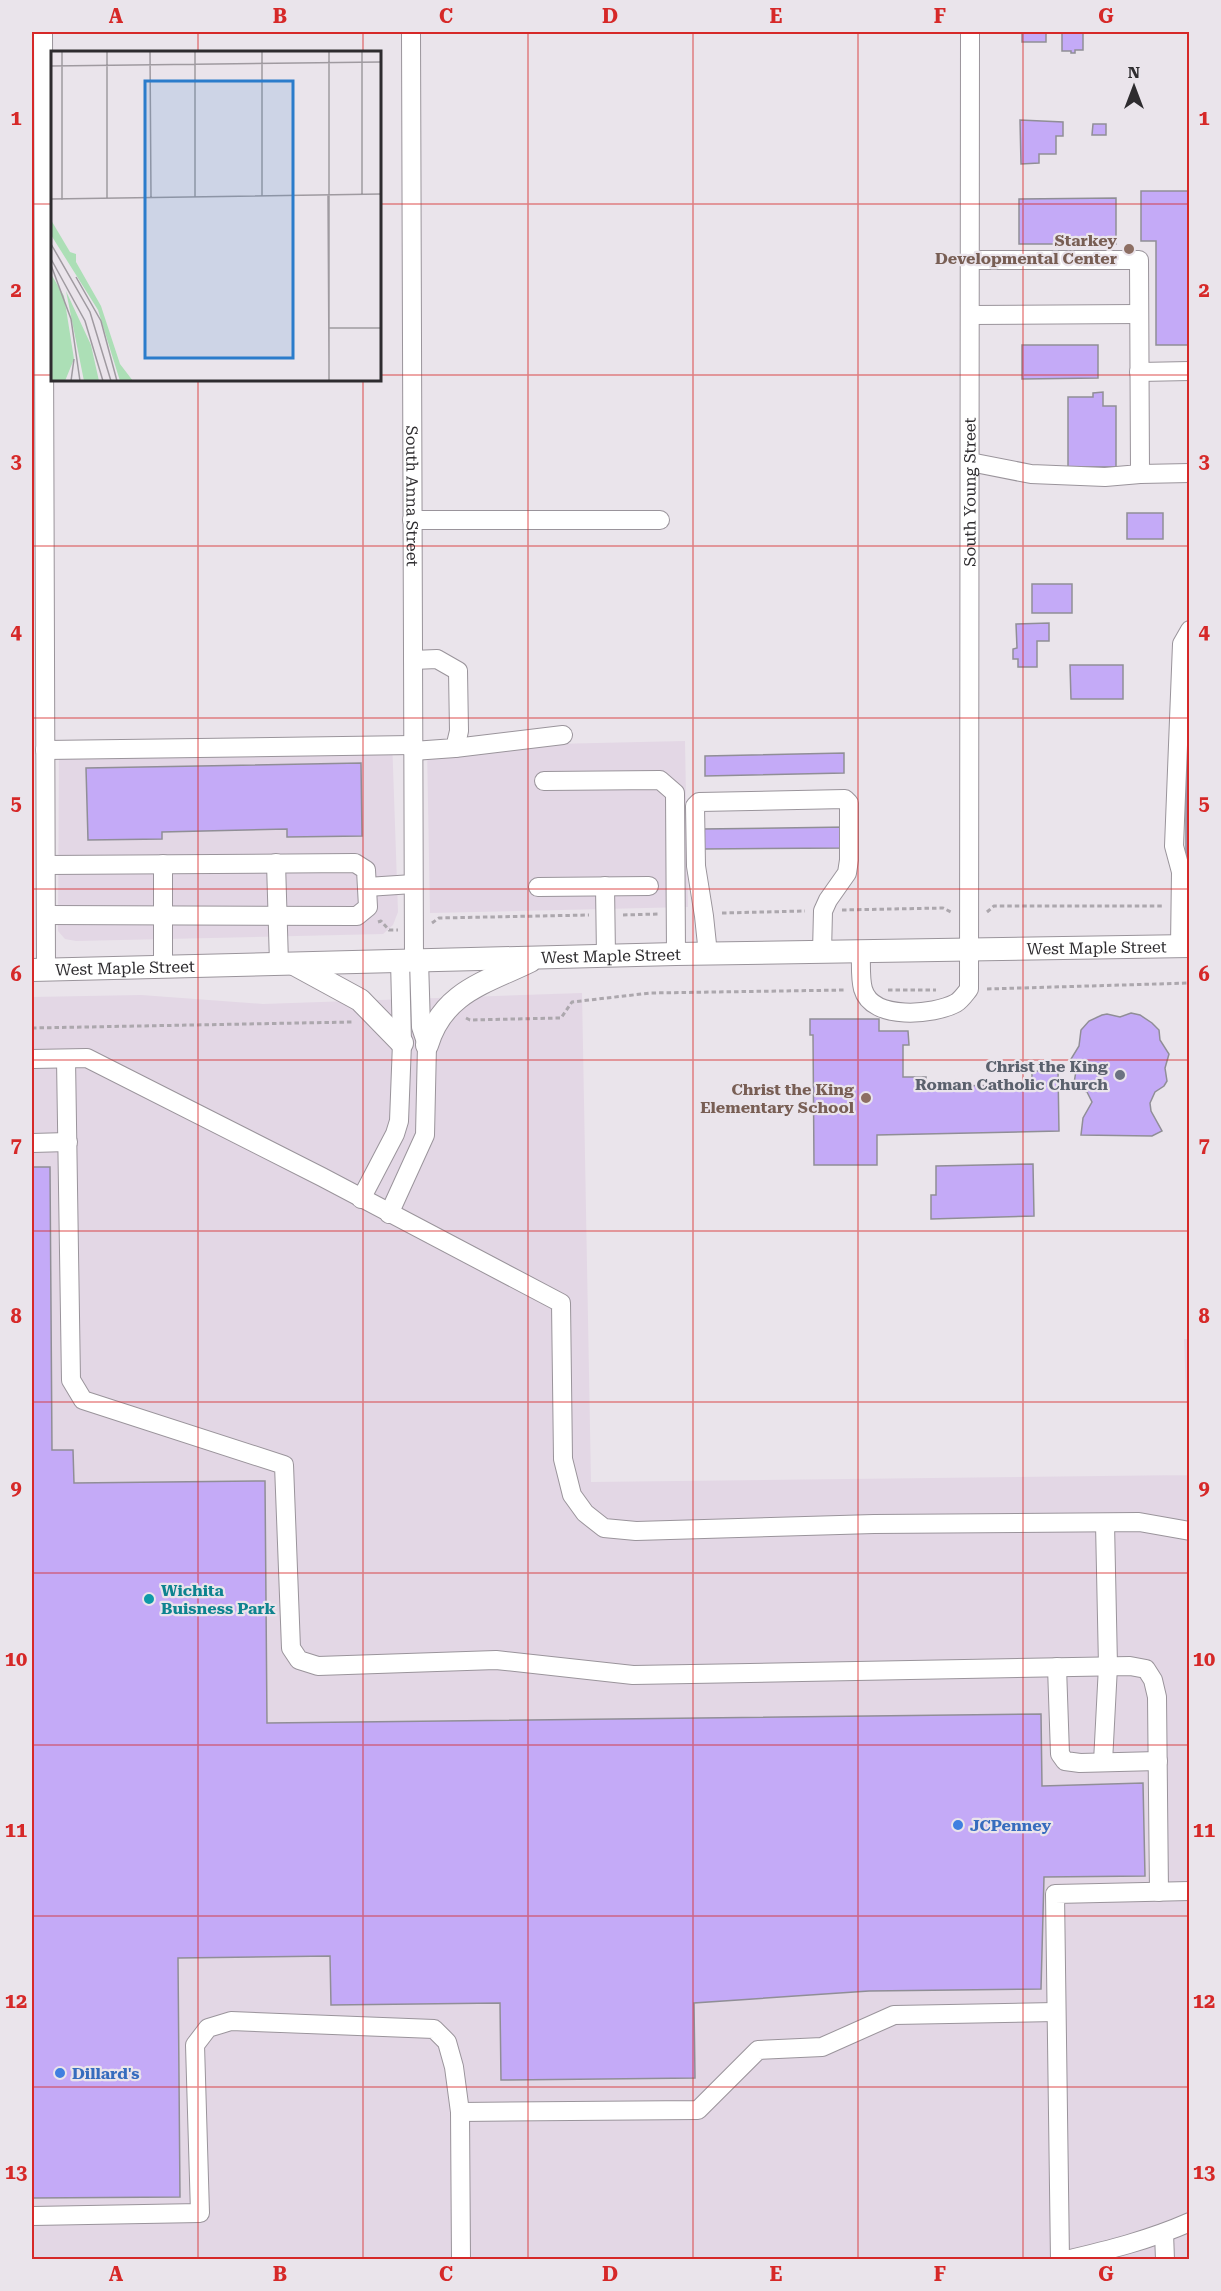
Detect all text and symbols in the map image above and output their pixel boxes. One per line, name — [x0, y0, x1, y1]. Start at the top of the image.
text: A — [109, 4, 124, 28]
text: B — [273, 4, 287, 28]
text: C — [439, 4, 453, 28]
text: D — [602, 4, 618, 28]
text: E — [770, 4, 783, 28]
text: F — [934, 4, 946, 28]
text: G — [1098, 4, 1114, 28]
inset map — [51, 51, 381, 381]
north arrow — [1104, 57, 1164, 117]
text: N — [1128, 63, 1140, 82]
text: 1 — [10, 106, 22, 130]
text: 1 — [1198, 106, 1210, 130]
place label: Starkey Developmental Center — [935, 231, 1117, 268]
marker: Starkey Developmental Center — [1122, 242, 1136, 256]
text: 2 — [10, 278, 22, 302]
text: 2 — [1198, 278, 1210, 302]
street label: South Young Street — [960, 417, 979, 567]
street label: South Anna Street — [403, 426, 422, 567]
text: 3 — [10, 449, 22, 473]
text: 3 — [1198, 449, 1210, 473]
text: 4 — [10, 620, 22, 644]
text: 4 — [1198, 620, 1210, 644]
text: 5 — [10, 791, 22, 815]
text: 5 — [1198, 791, 1210, 815]
street label: West Maple Street — [1027, 937, 1167, 958]
street label: West Maple Street — [541, 944, 681, 967]
street label: West Maple Street — [55, 956, 195, 979]
text: 6 — [10, 962, 22, 986]
text: 6 — [1198, 962, 1210, 986]
place label: Christ the King Roman Catholic Church — [915, 1057, 1108, 1094]
marker: Christ the King Roman Catholic Church — [1113, 1068, 1127, 1082]
place label: Christ the King Elementary School — [700, 1080, 855, 1117]
marker: Christ the King Elementary School — [859, 1091, 873, 1105]
text: 7 — [10, 1133, 22, 1157]
text: 7 — [1198, 1133, 1210, 1157]
text: 8 — [10, 1304, 22, 1328]
text: 8 — [1198, 1304, 1210, 1328]
text: 9 — [10, 1476, 22, 1500]
text: 9 — [1198, 1476, 1210, 1500]
place label: Wichita Buisness Park — [161, 1581, 276, 1618]
marker: Wichita Buisness Park — [142, 1592, 156, 1606]
text: 10 — [5, 1647, 27, 1671]
text: 10 — [1193, 1647, 1215, 1671]
place label: JCPenney — [970, 1816, 1051, 1835]
text: 11 — [5, 1818, 27, 1842]
marker: JCPenney — [951, 1818, 965, 1832]
text: 11 — [1193, 1818, 1215, 1842]
text: 12 — [5, 1989, 27, 2013]
text: 12 — [1193, 1989, 1215, 2013]
place label: Dillard's — [72, 2064, 139, 2083]
marker: Dillard's — [53, 2066, 67, 2080]
text: 13 — [5, 2160, 27, 2184]
text: 13 — [1193, 2160, 1215, 2184]
text: A — [109, 2262, 124, 2286]
text: B — [273, 2262, 287, 2286]
text: C — [439, 2262, 453, 2286]
text: D — [602, 2262, 618, 2286]
text: E — [770, 2262, 783, 2286]
text: F — [934, 2262, 946, 2286]
text: G — [1098, 2262, 1114, 2286]

